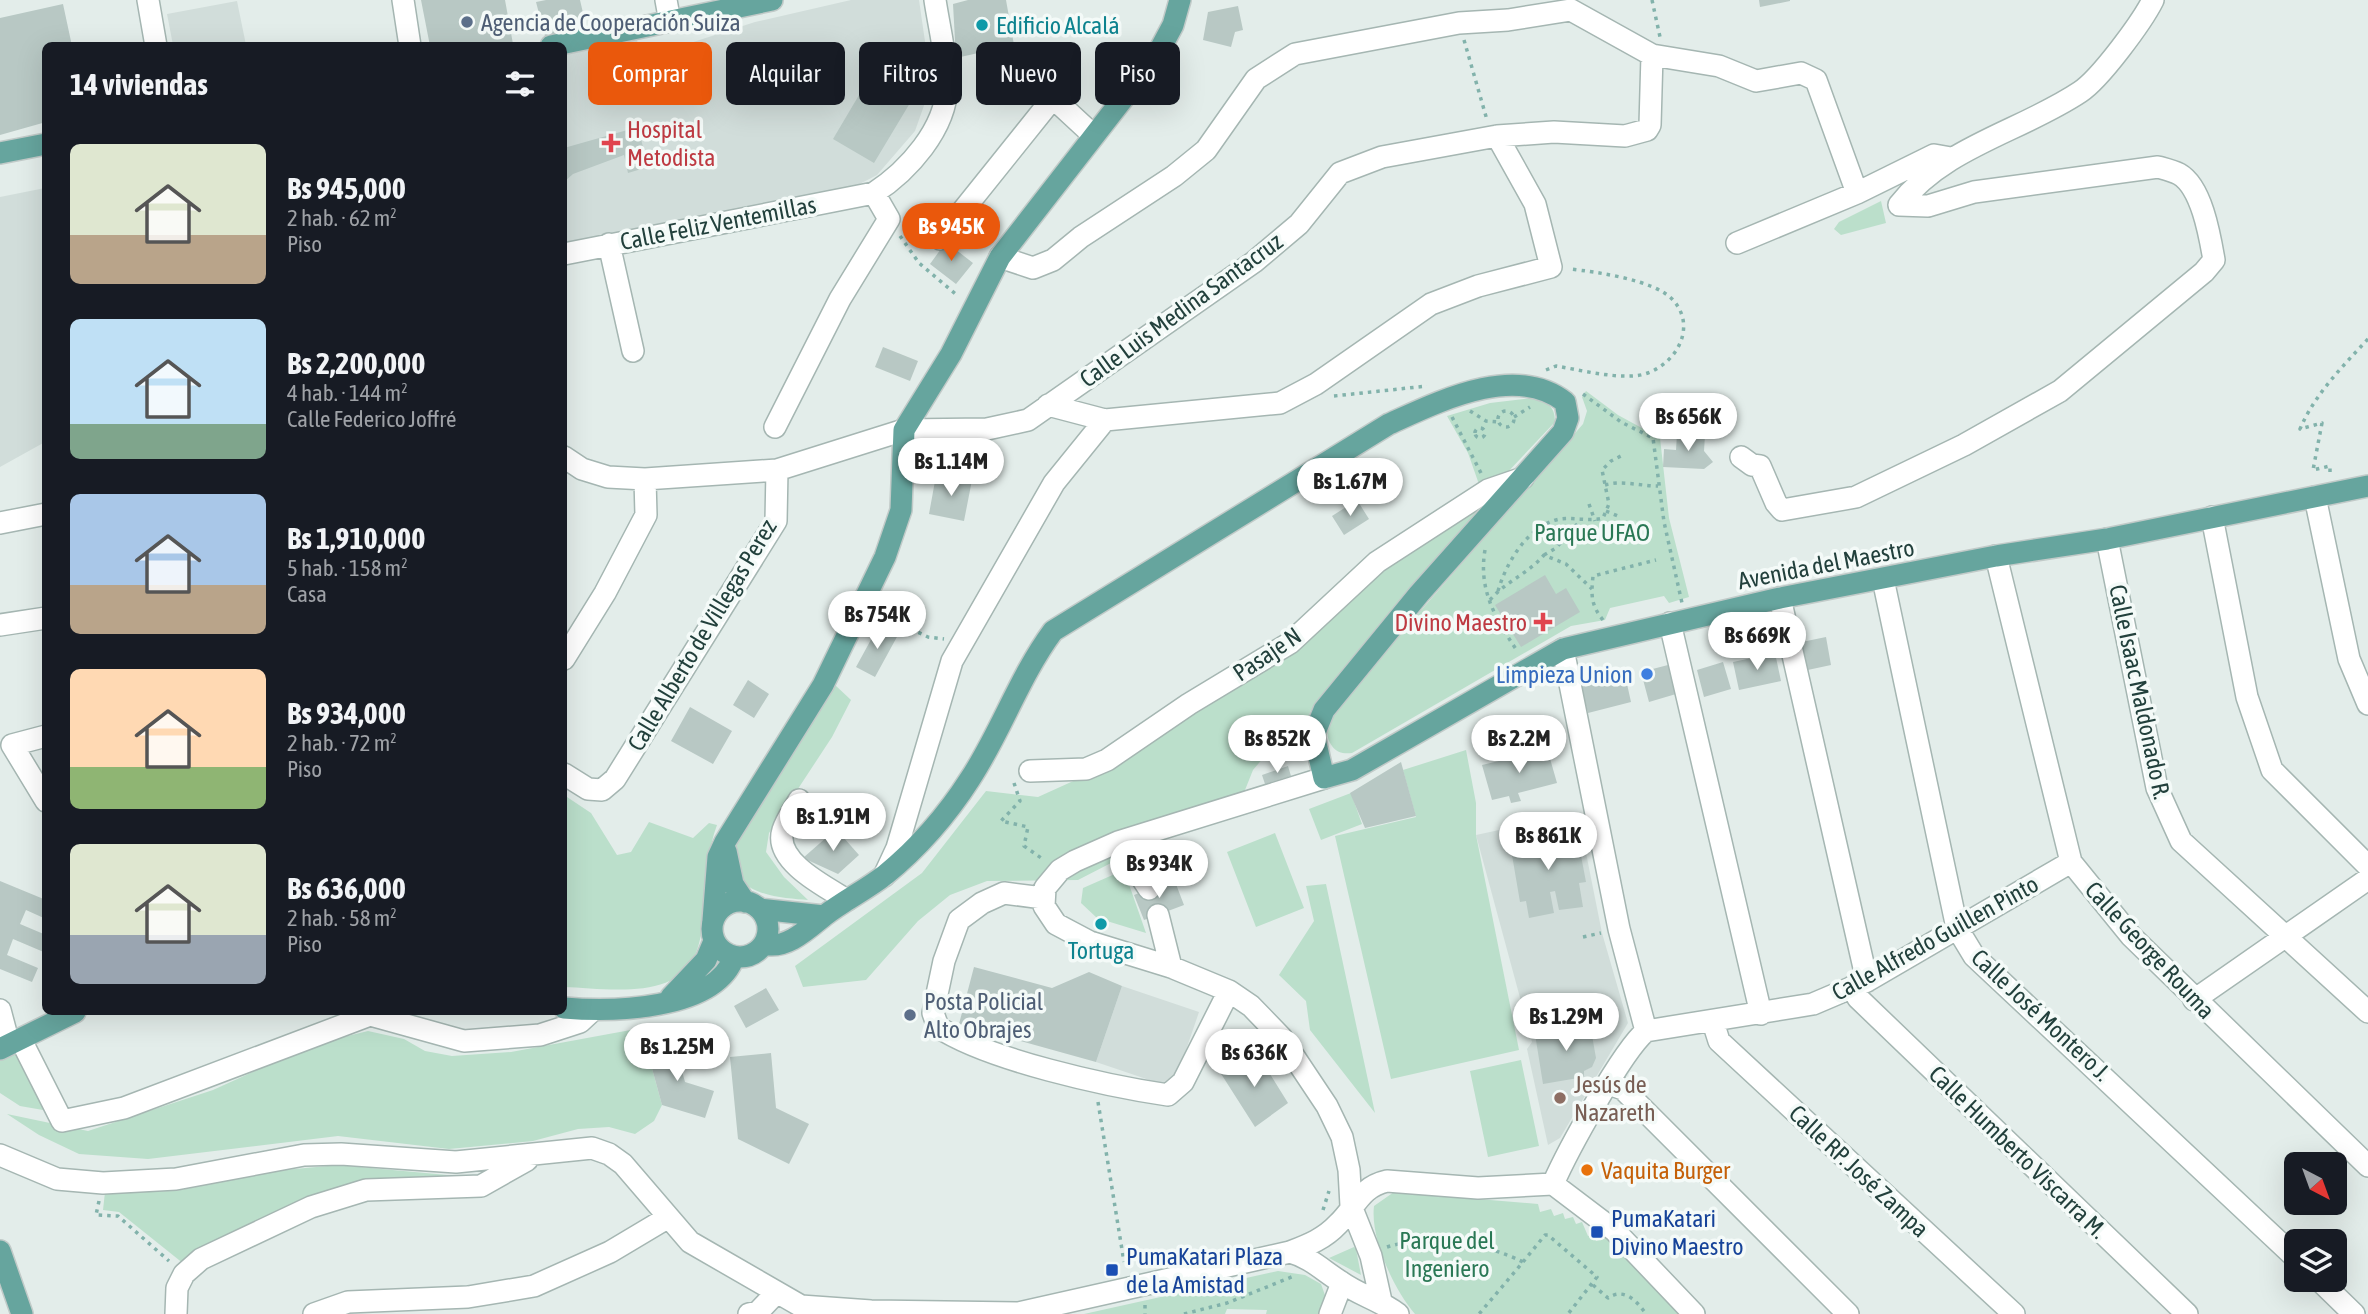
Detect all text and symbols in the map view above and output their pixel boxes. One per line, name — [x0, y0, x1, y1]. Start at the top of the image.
place label: Agencia de Cooperación Suiza — [481, 9, 741, 36]
place label: Edificio Alcalá — [996, 12, 1120, 39]
marker: Agencia de Cooperación Suiza — [459, 14, 475, 30]
marker: Edificio Alcalá — [974, 17, 990, 33]
chip: Comprar — [588, 42, 712, 105]
chip: Alquilar — [726, 42, 845, 105]
chip: Filtros — [859, 42, 962, 105]
chip: Nuevo — [976, 42, 1081, 105]
chip: Piso — [1095, 42, 1180, 105]
icon: filters — [501, 65, 539, 103]
text: 14 viviendas — [70, 67, 208, 101]
place label: Hospital Metodista — [627, 116, 715, 171]
marker: Hospital Metodista — [601, 133, 621, 153]
text: Bs 945,000 — [287, 171, 406, 205]
icon: home — [126, 172, 210, 256]
street label: Calle Feliz Ventemillas — [618, 191, 818, 255]
pin: Bs 945K — [886, 204, 1016, 263]
text: 2 hab. · 62 m² — [287, 205, 397, 231]
text: Bs 945K — [918, 213, 984, 239]
street label: Calle Luis Medina Santacruz — [1074, 227, 1288, 393]
text: Piso — [287, 231, 322, 257]
text: Bs 2,200,000 — [287, 346, 425, 380]
icon: home — [126, 347, 210, 431]
text: 4 hab. · 144 m² — [287, 380, 408, 406]
pin: Bs 656K — [1623, 393, 1753, 453]
text: Bs 656K — [1655, 403, 1721, 429]
text: Calle Federico Joffré — [287, 406, 457, 432]
pin: Bs 1.14M — [879, 438, 1023, 498]
text: Bs 1.14M — [914, 448, 988, 474]
pin: Bs 1.67M — [1278, 458, 1422, 518]
text: Bs 1.67M — [1313, 468, 1387, 494]
street label: Calle Alberto de Villegas Perez — [622, 514, 782, 756]
park label: Parque UFAO — [1534, 519, 1650, 546]
text: Bs 1,910,000 — [287, 521, 425, 555]
icon: home — [126, 522, 210, 606]
street label: Avenida del Maestro — [1736, 534, 1916, 594]
text: 5 hab. · 158 m² — [287, 555, 408, 581]
text: Casa — [287, 581, 327, 607]
street label: Calle Isaac Maldonado R. — [2104, 582, 2176, 802]
pin: Bs 754K — [812, 592, 942, 651]
text: Bs 754K — [844, 601, 910, 627]
place label: Divino Maestro — [1395, 609, 1527, 636]
marker: Divino Maestro — [1533, 612, 1553, 632]
pin: Bs 669K — [1692, 612, 1822, 672]
street label: Pasaje N — [1228, 622, 1306, 686]
text: Bs 669K — [1724, 622, 1790, 648]
place label: Limpieza Union — [1496, 661, 1633, 688]
marker: Limpieza Union — [1639, 666, 1655, 682]
text: Bs 934,000 — [287, 696, 406, 730]
icon: home — [126, 697, 210, 781]
pin: Bs 852K — [1212, 716, 1342, 775]
pin: Bs 2.2M — [1454, 716, 1584, 775]
text: Bs 852K — [1244, 725, 1310, 751]
text: Bs 2.2M — [1487, 725, 1551, 751]
text: 2 hab. · 72 m² — [287, 730, 397, 756]
text: Piso — [287, 756, 322, 782]
pin: Bs 1.91M — [761, 794, 905, 853]
text: Bs 1.91M — [796, 803, 870, 829]
pin: Bs 861K — [1483, 812, 1613, 872]
text: Bs 861K — [1515, 822, 1581, 848]
pin: Bs 934K — [1094, 841, 1224, 900]
text: Bs 934K — [1126, 850, 1192, 876]
street label: Calle Alfredo Guillen Pinto — [1827, 870, 2043, 1006]
text: Bs 636,000 — [287, 871, 406, 905]
icon: home — [126, 872, 210, 956]
street label: Calle George Rouma — [2080, 876, 2220, 1024]
text: 2 hab. · 58 m² — [287, 905, 397, 931]
marker: Tortuga — [1093, 916, 1109, 932]
text: Piso — [287, 931, 322, 957]
place label: Tortuga — [1068, 937, 1134, 964]
street label: Calle José Montero J. — [1966, 944, 2116, 1086]
place label: Posta Policial Alto Obrajes — [924, 988, 1044, 1043]
pin: Bs 1.29M — [1494, 993, 1638, 1053]
text: Bs 1.29M — [1529, 1003, 1603, 1029]
marker: Posta Policial Alto Obrajes — [902, 1007, 918, 1023]
pin: Bs 1.25M — [605, 1024, 749, 1083]
pin: Bs 636K — [1189, 1030, 1319, 1089]
text: Bs 1.25M — [640, 1033, 714, 1059]
text: Bs 636K — [1221, 1039, 1287, 1065]
street label: Calle Humberto Viscarra M. — [1924, 1060, 2112, 1244]
place label: Jesús de Nazareth — [1574, 1071, 1656, 1126]
marker: Jesús de Nazareth — [1552, 1090, 1568, 1106]
street label: Calle RP. José Zampa — [1784, 1100, 1934, 1242]
north arrow — [2284, 1152, 2347, 1214]
map controls — [2284, 1152, 2347, 1292]
place label: Vaquita Burger — [1601, 1157, 1731, 1184]
marker: Vaquita Burger — [1579, 1162, 1595, 1178]
place label: PumaKatari Divino Maestro — [1611, 1205, 1743, 1260]
marker: PumaKatari Divino Maestro — [1589, 1224, 1605, 1240]
park label: Parque del Ingeniero — [1399, 1227, 1495, 1282]
button: layers — [2284, 1229, 2347, 1292]
place label: PumaKatari Plaza de la Amistad — [1126, 1243, 1283, 1298]
marker: PumaKatari Plaza de la Amistad — [1104, 1262, 1120, 1278]

